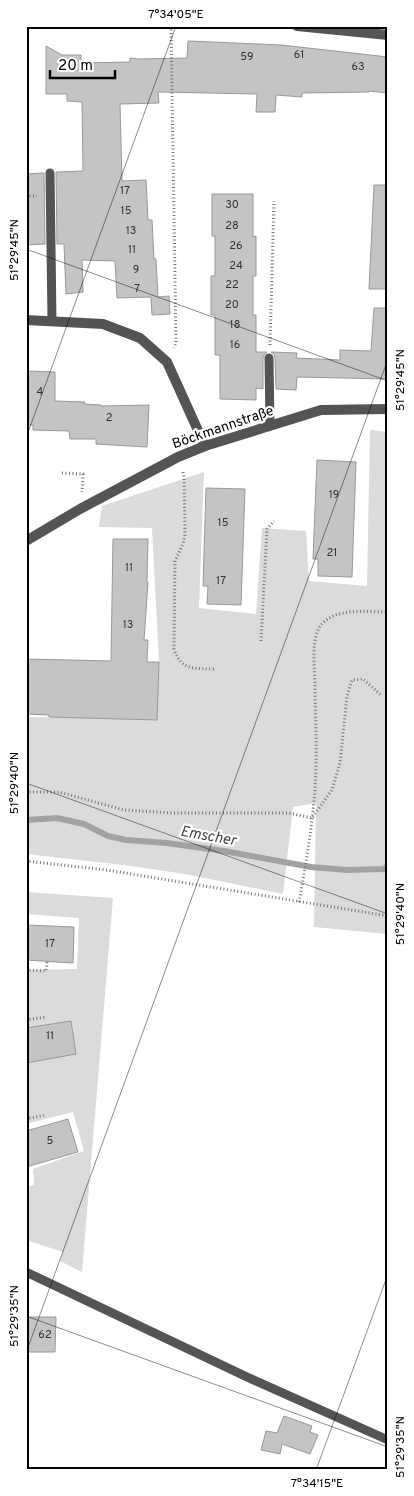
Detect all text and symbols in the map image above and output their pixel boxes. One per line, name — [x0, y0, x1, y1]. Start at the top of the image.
text: 7°34'05"E — [148, 7, 204, 23]
scale bar — [50, 48, 115, 80]
house number: 61 — [294, 48, 304, 62]
house number: 59 — [240, 50, 254, 64]
text: 20 m — [58, 57, 93, 76]
house number: 63 — [351, 60, 365, 74]
house number: 17 — [120, 184, 130, 198]
house number: 30 — [225, 198, 239, 212]
house number: 15 — [121, 204, 132, 218]
text: 51°29'45"N — [7, 219, 23, 281]
house number: 28 — [225, 219, 239, 233]
house number: 13 — [126, 224, 136, 238]
house number: 26 — [229, 239, 243, 253]
house number: 11 — [128, 243, 136, 257]
house number: 24 — [229, 259, 243, 273]
house number: 9 — [133, 263, 139, 277]
house number: 22 — [225, 278, 239, 292]
house number: 7 — [134, 282, 140, 296]
house number: 20 — [225, 298, 239, 312]
house number: 18 — [230, 318, 240, 332]
house number: 16 — [230, 338, 240, 352]
text: 51°29'45"N — [393, 349, 409, 411]
house number: 4 — [37, 385, 44, 399]
street label: Böckmannstraße — [170, 403, 276, 453]
house number: 2 — [106, 411, 112, 425]
house number: 19 — [329, 488, 339, 502]
house number: 15 — [218, 516, 229, 530]
house number: 21 — [327, 546, 337, 560]
house number: 11 — [125, 561, 133, 575]
house number: 17 — [216, 574, 226, 588]
house number: 13 — [123, 618, 133, 632]
text: 51°29'40"N — [7, 752, 23, 814]
water label: Emscher — [179, 823, 239, 851]
text: 51°29'40"N — [393, 883, 409, 945]
house number: 17 — [45, 937, 55, 951]
house number: 11 — [46, 1029, 54, 1043]
house number: 5 — [47, 1134, 54, 1148]
text: 51°29'35"N — [7, 1285, 23, 1347]
house number: 62 — [38, 1328, 52, 1342]
text: 51°29'35"N — [393, 1416, 409, 1478]
text: 7°34'15"E — [291, 1476, 343, 1492]

